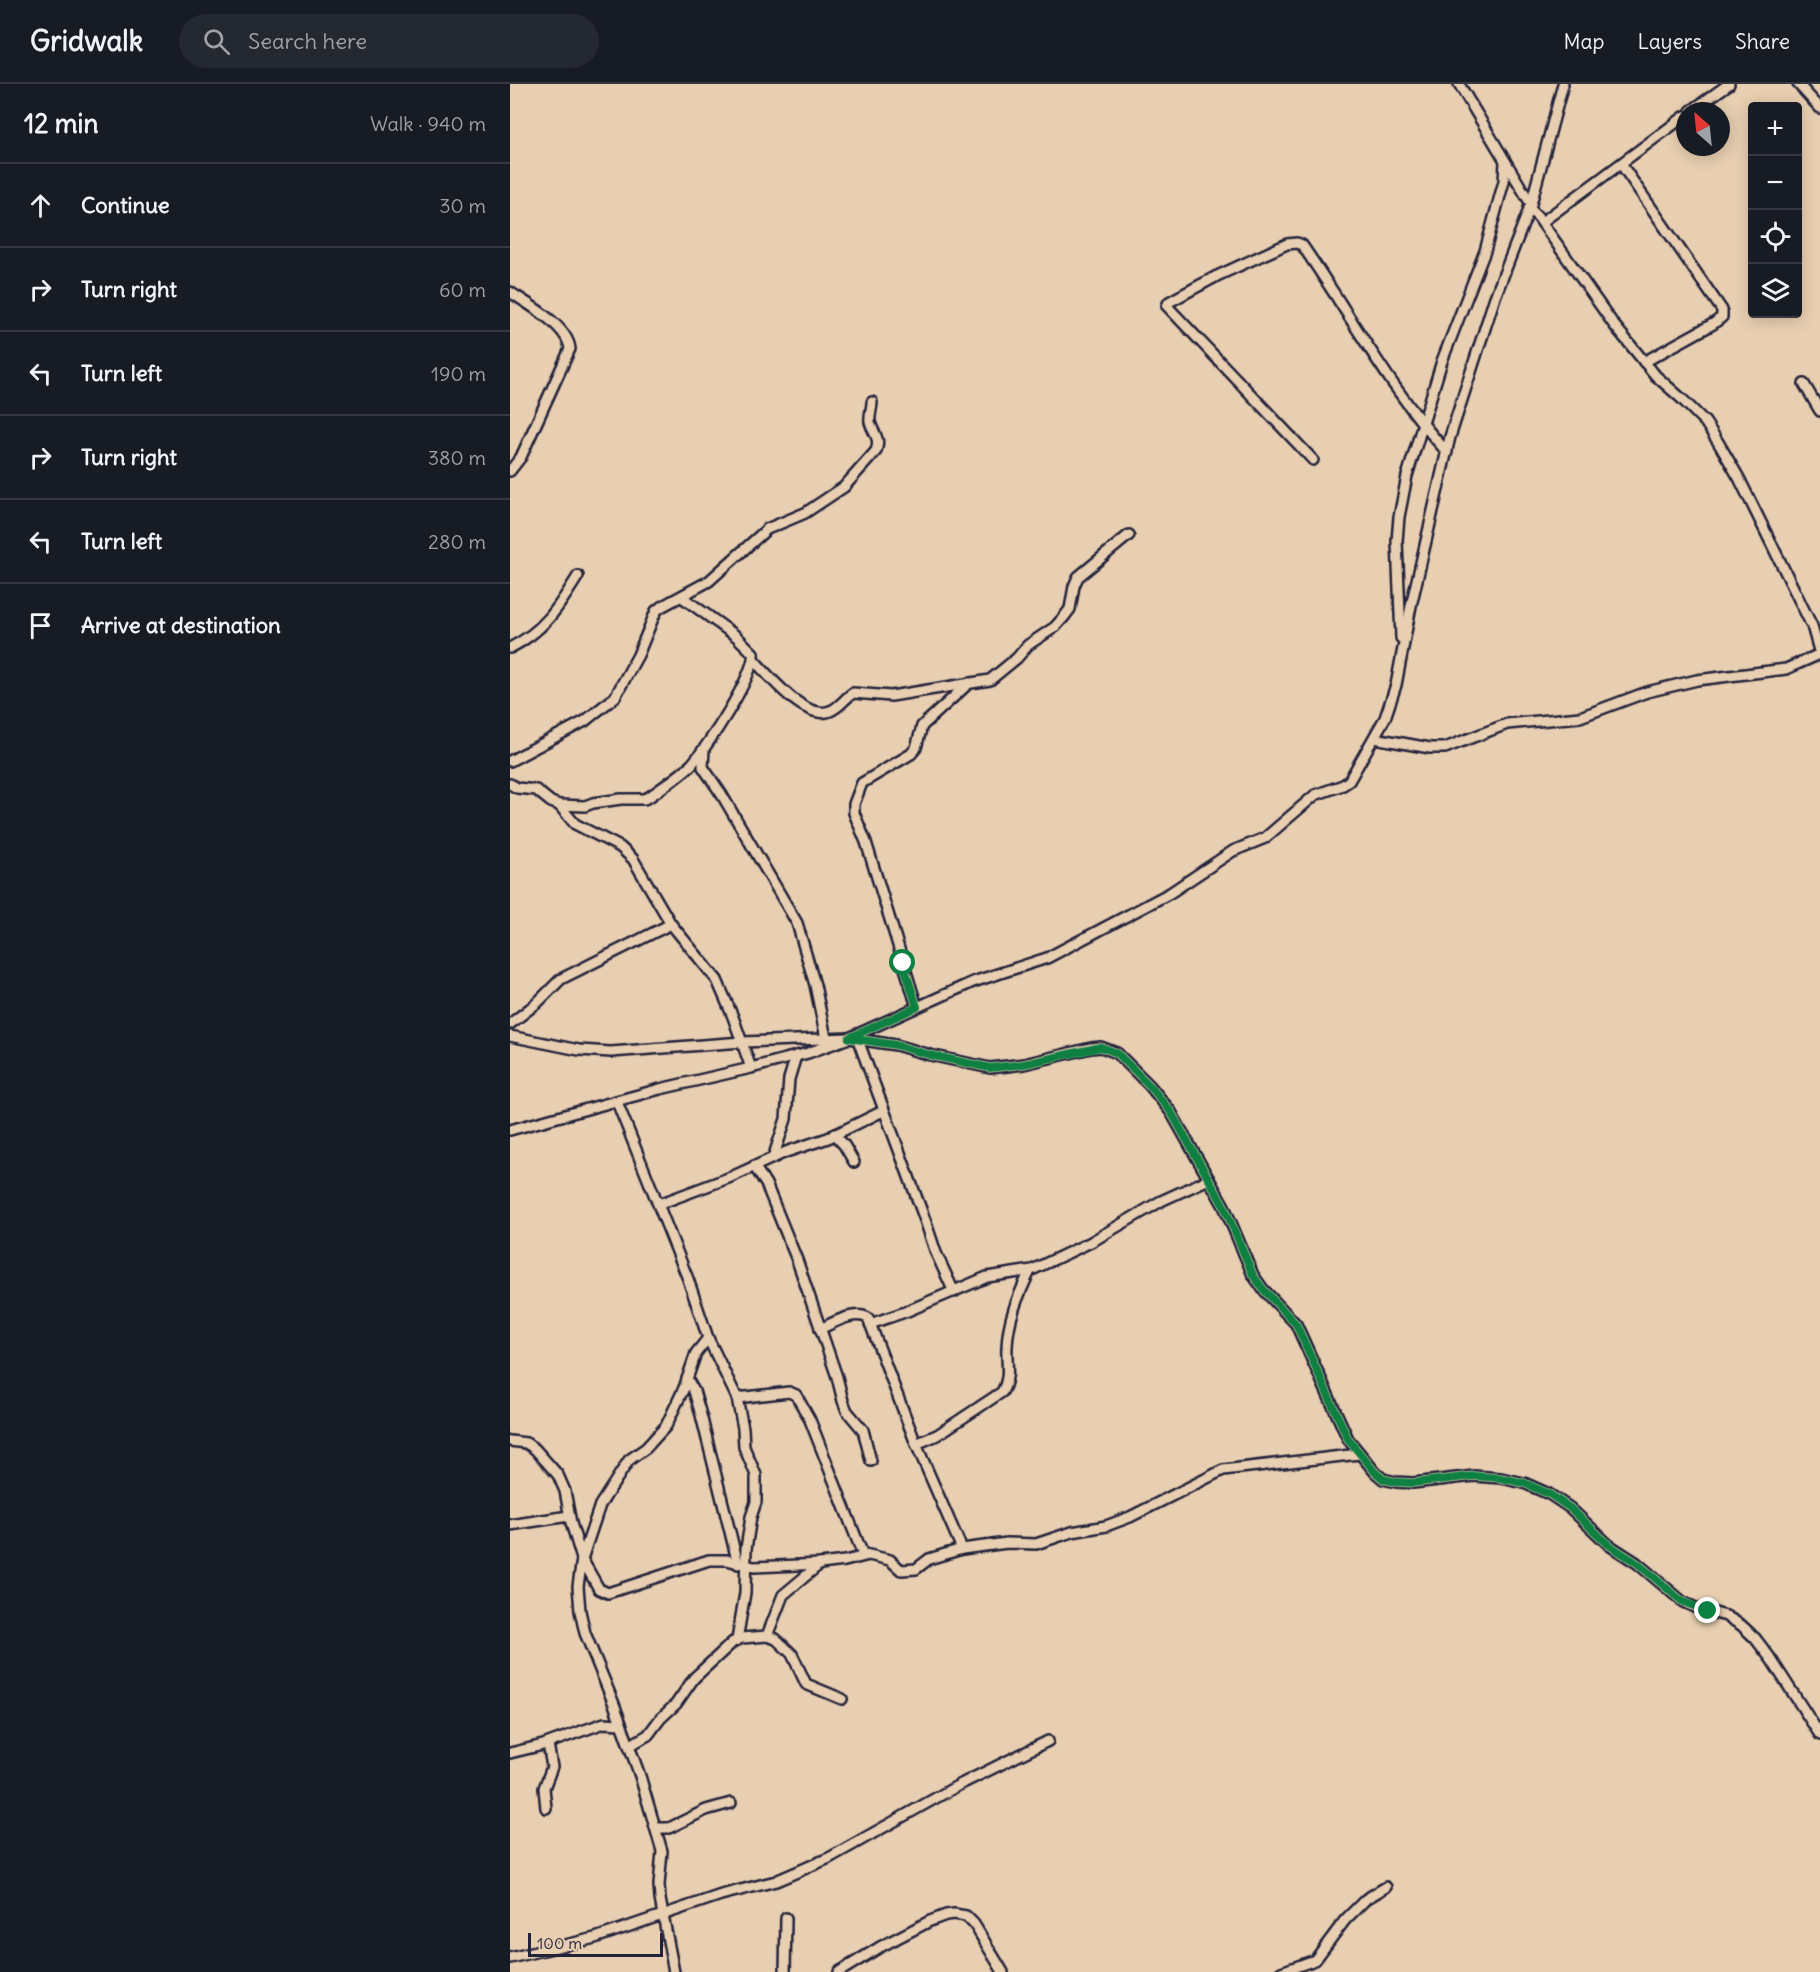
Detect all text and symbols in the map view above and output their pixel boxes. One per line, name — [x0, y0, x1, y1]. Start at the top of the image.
search box — [179, 14, 599, 68]
text: Gridwalk — [30, 23, 143, 59]
icon: search — [200, 25, 233, 58]
text: Search here — [248, 27, 367, 55]
text: Map — [1564, 28, 1604, 55]
text: Layers — [1637, 28, 1702, 55]
text: Share — [1735, 28, 1790, 55]
north arrow — [1676, 102, 1730, 156]
map controls — [1748, 102, 1802, 318]
button: + — [1748, 102, 1802, 156]
text: 12 min — [24, 107, 98, 140]
text: Walk · 940 m — [370, 111, 486, 136]
button: − — [1748, 156, 1802, 210]
icon: ahead — [24, 189, 57, 222]
text: Continue — [81, 191, 170, 219]
text: 30 m — [439, 193, 486, 218]
button: locate — [1748, 210, 1802, 264]
button: layers — [1748, 264, 1802, 318]
icon: right — [24, 273, 57, 306]
text: Turn right — [81, 275, 177, 303]
text: 60 m — [439, 277, 486, 302]
icon: left — [24, 357, 57, 390]
text: Turn left — [81, 359, 162, 387]
text: 190 m — [431, 361, 486, 386]
icon: right — [24, 441, 57, 474]
text: Turn right — [81, 443, 177, 471]
text: 380 m — [428, 445, 486, 470]
icon: left — [24, 525, 57, 558]
text: Turn left — [81, 527, 162, 555]
text: 280 m — [428, 529, 486, 554]
icon: arrive — [24, 609, 57, 642]
text: Arrive at destination — [81, 611, 281, 639]
route start — [889, 949, 915, 975]
route end — [1694, 1597, 1720, 1623]
scale bar — [528, 1930, 663, 1958]
text: 100 m — [537, 1933, 582, 1953]

